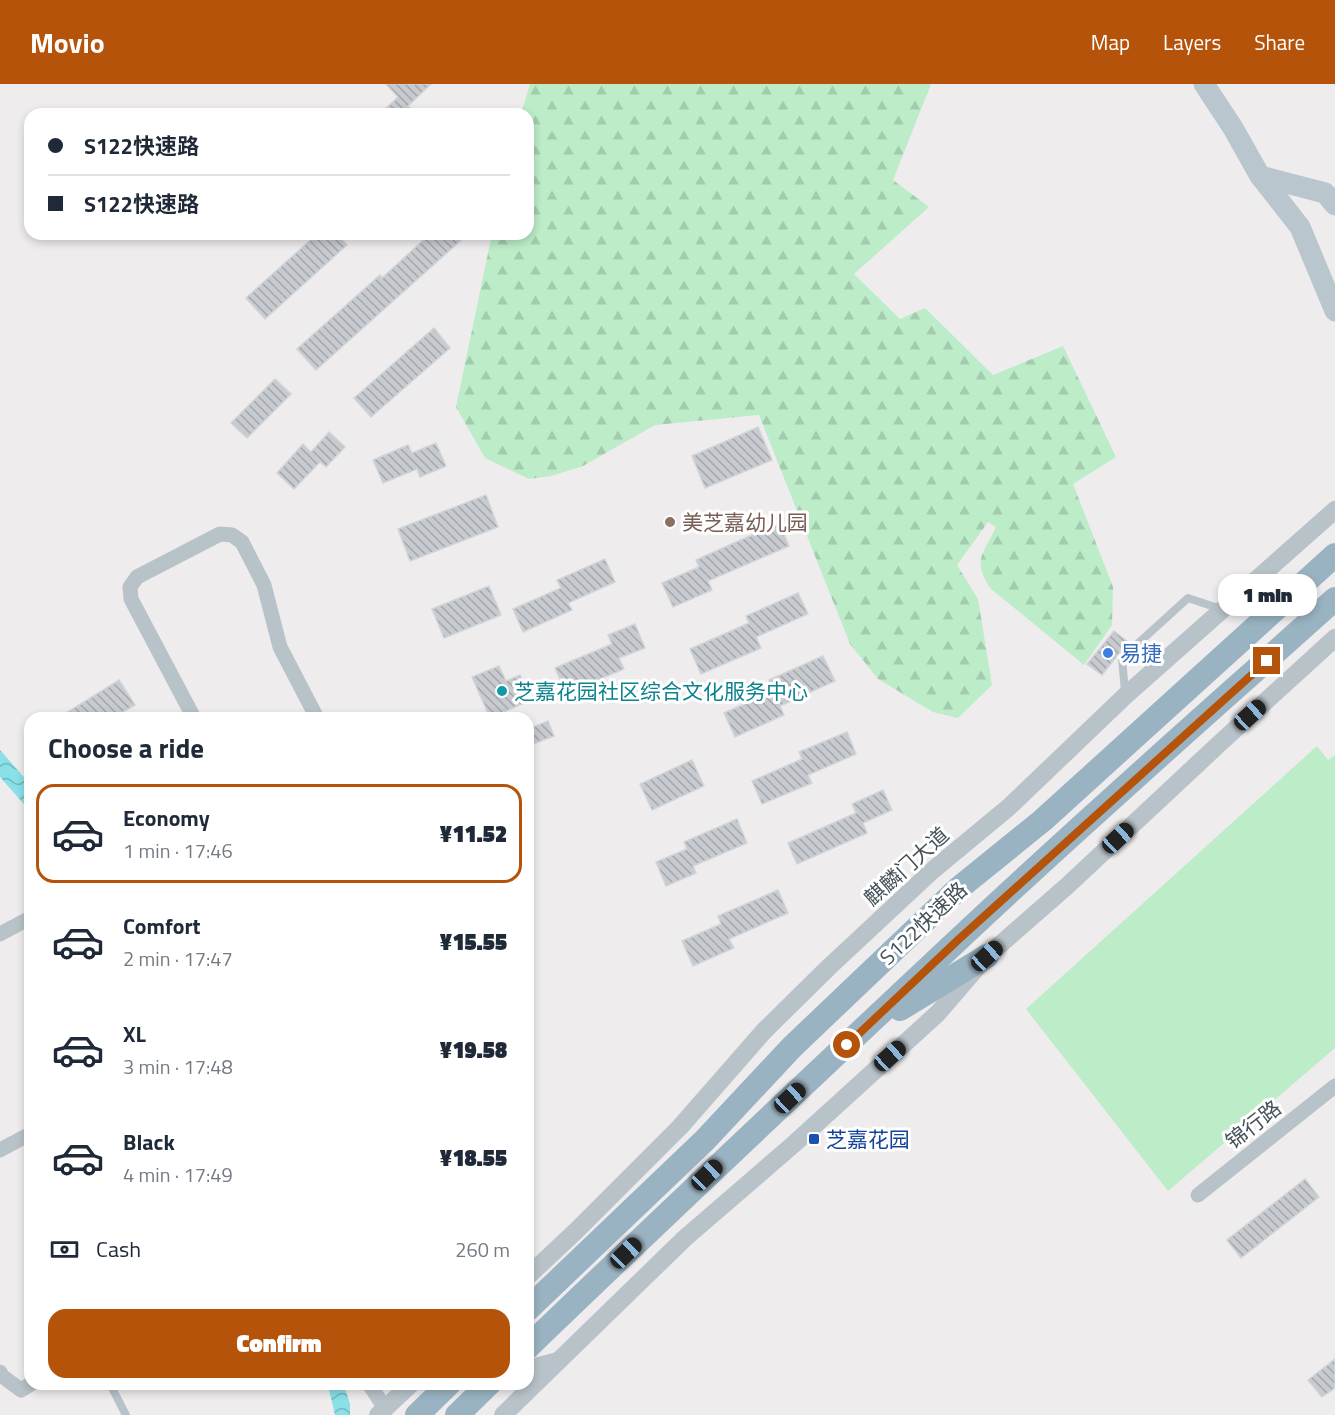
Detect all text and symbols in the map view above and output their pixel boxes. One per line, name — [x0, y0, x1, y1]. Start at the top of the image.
text: Movio — [30, 21, 105, 64]
text: Map — [1091, 26, 1130, 58]
text: Layers — [1163, 26, 1221, 58]
text: Share — [1254, 26, 1305, 58]
text: S122快速路 — [84, 129, 199, 163]
text: S122快速路 — [84, 187, 199, 221]
place label: 美芝嘉幼儿园 — [682, 506, 808, 538]
marker: 美芝嘉幼儿园 — [663, 515, 677, 529]
callout: 1 min — [1218, 574, 1316, 616]
text: 1 min — [1243, 579, 1292, 610]
place label: 易捷 — [1120, 637, 1162, 669]
marker: 易捷 — [1101, 646, 1115, 660]
route end — [1253, 647, 1280, 674]
place label: 芝嘉花园社区综合文化服务中心 — [514, 675, 808, 707]
marker: 芝嘉花园社区综合文化服务中心 — [495, 684, 509, 698]
car — [1231, 696, 1269, 734]
text: Choose a ride — [48, 727, 204, 768]
text: Economy — [123, 801, 210, 835]
icon: car — [51, 807, 105, 861]
text: ¥11.52 — [440, 817, 507, 851]
street label: 麒麟门大道 — [856, 819, 956, 913]
car — [1099, 819, 1137, 857]
text: 1 min · 17:46 — [123, 835, 233, 866]
street label: S122快速路 — [872, 874, 974, 972]
text: Comfort — [123, 909, 201, 943]
icon: car — [51, 915, 105, 969]
text: ¥15.55 — [440, 925, 507, 959]
car — [968, 937, 1006, 975]
text: 2 min · 17:47 — [123, 943, 233, 974]
text: XL — [123, 1017, 146, 1051]
icon: car — [51, 1023, 105, 1077]
route start — [833, 1031, 860, 1058]
text: ¥19.58 — [440, 1033, 507, 1067]
car — [871, 1037, 909, 1075]
text: 3 min · 17:48 — [123, 1051, 233, 1082]
car — [771, 1079, 809, 1117]
street label: 锦行路 — [1218, 1092, 1288, 1156]
place label: 芝嘉花园 — [826, 1123, 910, 1155]
text: Black — [123, 1125, 175, 1159]
icon: car — [51, 1131, 105, 1185]
marker: 芝嘉花园 — [807, 1132, 821, 1146]
text: ¥18.55 — [440, 1141, 507, 1175]
car — [688, 1156, 726, 1194]
text: 4 min · 17:49 — [123, 1159, 233, 1190]
text: Cash — [96, 1232, 141, 1266]
icon: cash — [48, 1233, 81, 1266]
text: 260 m — [455, 1234, 510, 1265]
car — [607, 1234, 645, 1272]
button: Confirm — [48, 1309, 510, 1378]

